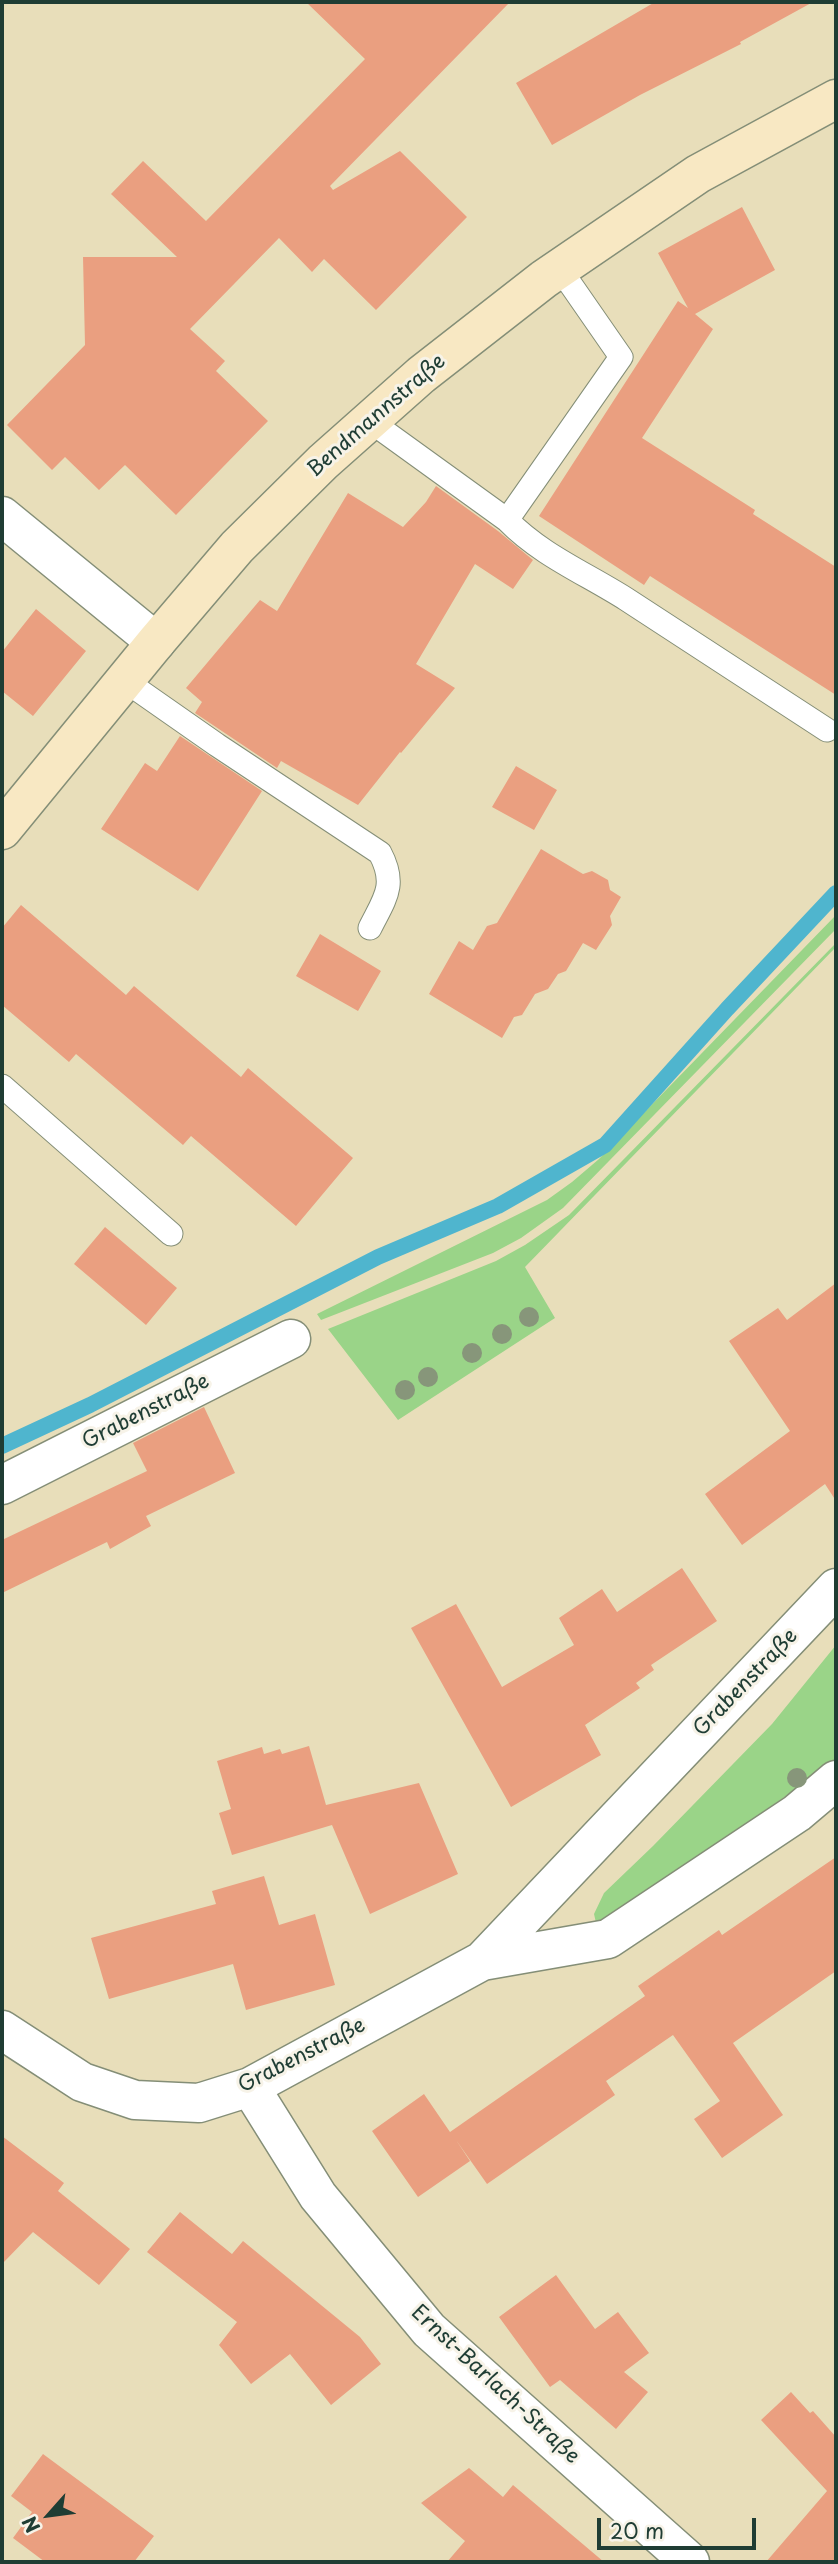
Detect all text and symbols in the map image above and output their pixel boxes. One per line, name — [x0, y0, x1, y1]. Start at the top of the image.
street label: Bendmannstraße — [303, 349, 451, 483]
street label: Grabenstraße — [78, 1369, 214, 1455]
street label: Grabenstraße — [688, 1624, 804, 1742]
street label: Grabenstraße — [234, 2013, 370, 2099]
street label: Ernst-Barlach-Straße — [406, 2300, 584, 2470]
north arrow — [14, 2480, 84, 2550]
scale bar — [600, 2504, 759, 2548]
text: N — [15, 2512, 46, 2538]
text: 20 m — [610, 2514, 664, 2546]

